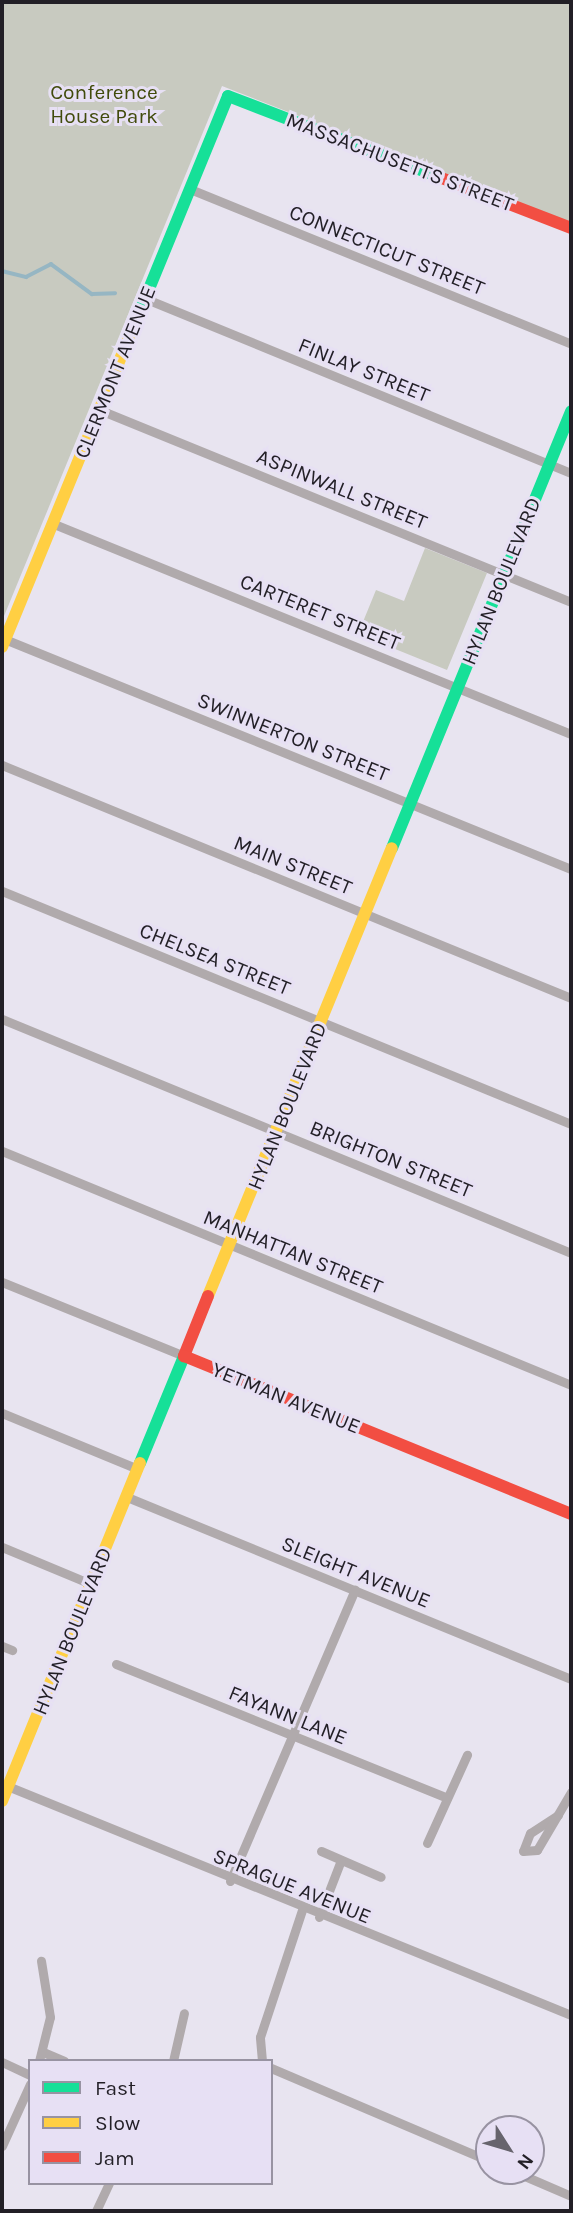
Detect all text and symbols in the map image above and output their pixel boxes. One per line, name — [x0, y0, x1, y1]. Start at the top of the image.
park label: Conference House Park — [50, 79, 158, 129]
street label: MASSACHUSETTS STREET — [283, 107, 517, 217]
street label: CONNECTICUT STREET — [286, 199, 488, 301]
street label: CLERMONT AVENUE — [69, 282, 161, 462]
street label: FINLAY STREET — [295, 332, 433, 408]
street label: ASPINWALL STREET — [253, 443, 431, 535]
street label: HYLAN BOULEVARD — [456, 493, 546, 669]
street label: CARTERET STREET — [236, 568, 404, 656]
street label: SWINNERTON STREET — [194, 687, 392, 787]
street label: MAIN STREET — [230, 830, 356, 900]
street label: CHELSEA STREET — [136, 917, 294, 1001]
street label: HYLAN BOULEVARD — [242, 1018, 332, 1194]
street label: BRIGHTON STREET — [306, 1115, 476, 1203]
street label: MANHATTAN STREET — [200, 1205, 386, 1299]
street label: YETMAN AVENUE — [208, 1357, 364, 1439]
street label: SLEIGHT AVENUE — [278, 1531, 434, 1613]
street label: HYLAN BOULEVARD — [27, 1543, 117, 1719]
street label: FAYANN LANE — [225, 1680, 351, 1750]
street label: SPRAGUE AVENUE — [209, 1843, 375, 1929]
legend — [28, 2059, 273, 2185]
text: Fast — [95, 2076, 136, 2100]
text: Slow — [95, 2111, 140, 2135]
north arrow — [475, 2115, 545, 2185]
text: Jam — [95, 2146, 135, 2170]
text: N — [512, 2149, 538, 2173]

